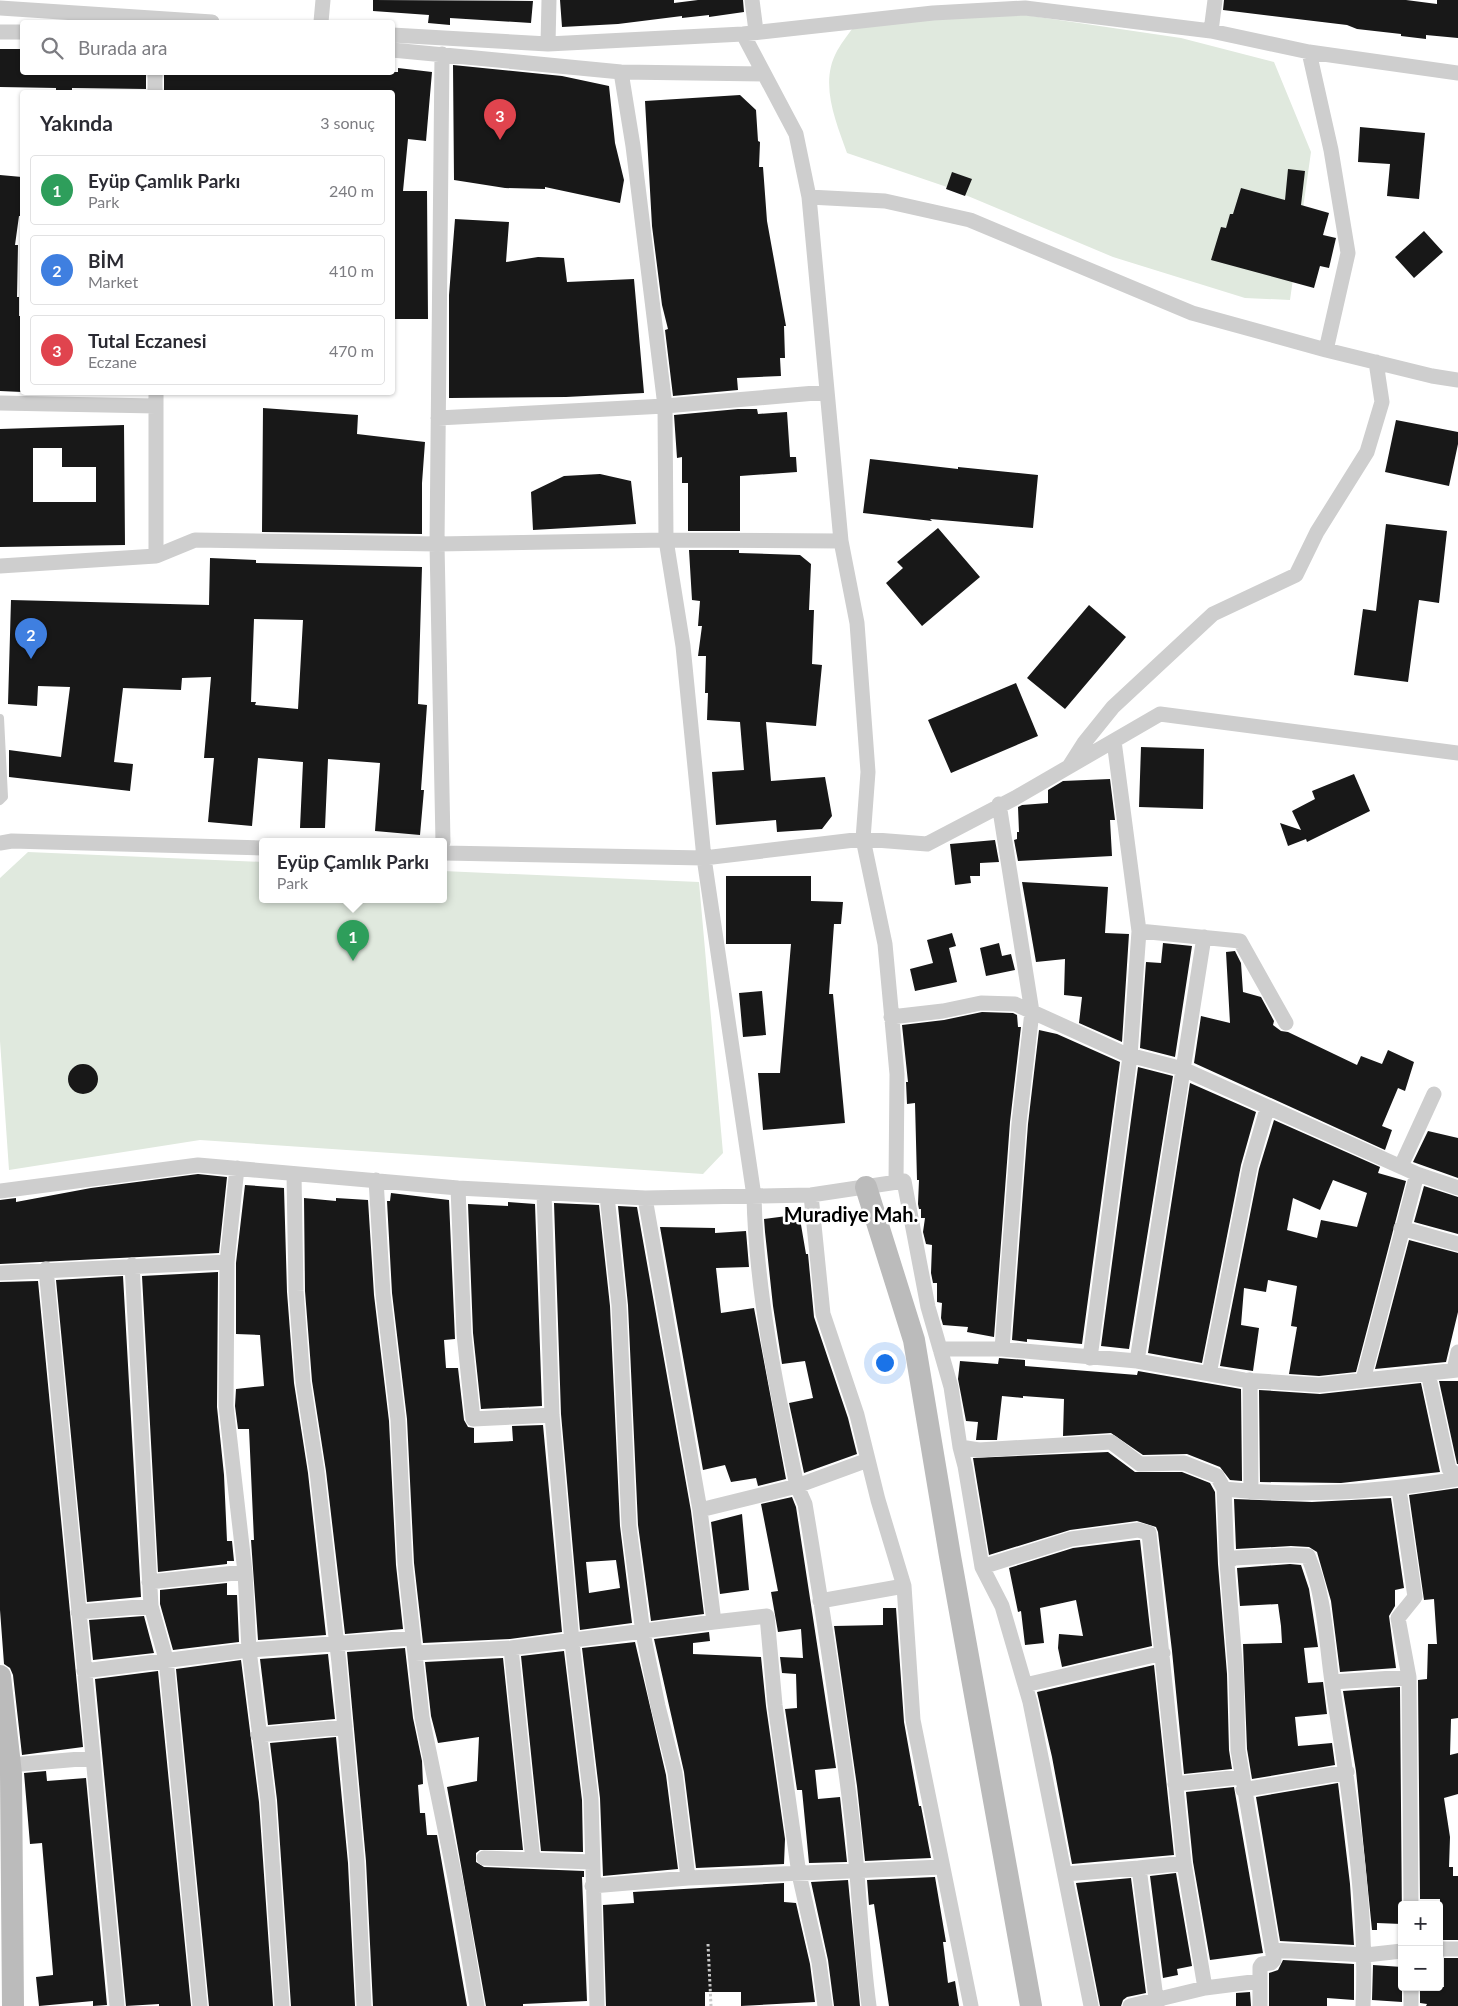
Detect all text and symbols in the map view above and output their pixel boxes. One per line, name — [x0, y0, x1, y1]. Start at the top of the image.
search box — [20, 20, 395, 75]
icon: search — [38, 34, 66, 62]
text: Burada ara — [78, 36, 167, 59]
pin: 3 — [484, 99, 516, 140]
text: Yakında — [40, 110, 113, 135]
text: 3 sonuç — [320, 113, 375, 132]
text: Eyüp Çamlık Parkı — [88, 169, 240, 192]
text: 1 — [52, 181, 62, 200]
text: 240 m — [329, 181, 374, 200]
text: Park — [88, 192, 119, 211]
text: BİM — [88, 249, 124, 272]
text: 2 — [52, 261, 62, 280]
text: 410 m — [329, 261, 374, 280]
text: Market — [88, 272, 138, 291]
text: Tutal Eczanesi — [88, 329, 207, 352]
text: 3 — [52, 341, 62, 360]
text: 470 m — [329, 341, 374, 360]
text: Eczane — [88, 352, 137, 371]
pin: 2 — [15, 618, 47, 659]
popup — [259, 838, 447, 903]
text: Eyüp Çamlık Parkı — [277, 850, 429, 873]
text: Park — [277, 873, 308, 892]
pin: 1 — [337, 920, 369, 961]
district label: Muradiye Mah. — [784, 1202, 918, 1226]
your location — [872, 1350, 898, 1376]
map controls — [1398, 1901, 1443, 1991]
button: + — [1398, 1901, 1443, 1946]
button: − — [1398, 1946, 1443, 1991]

